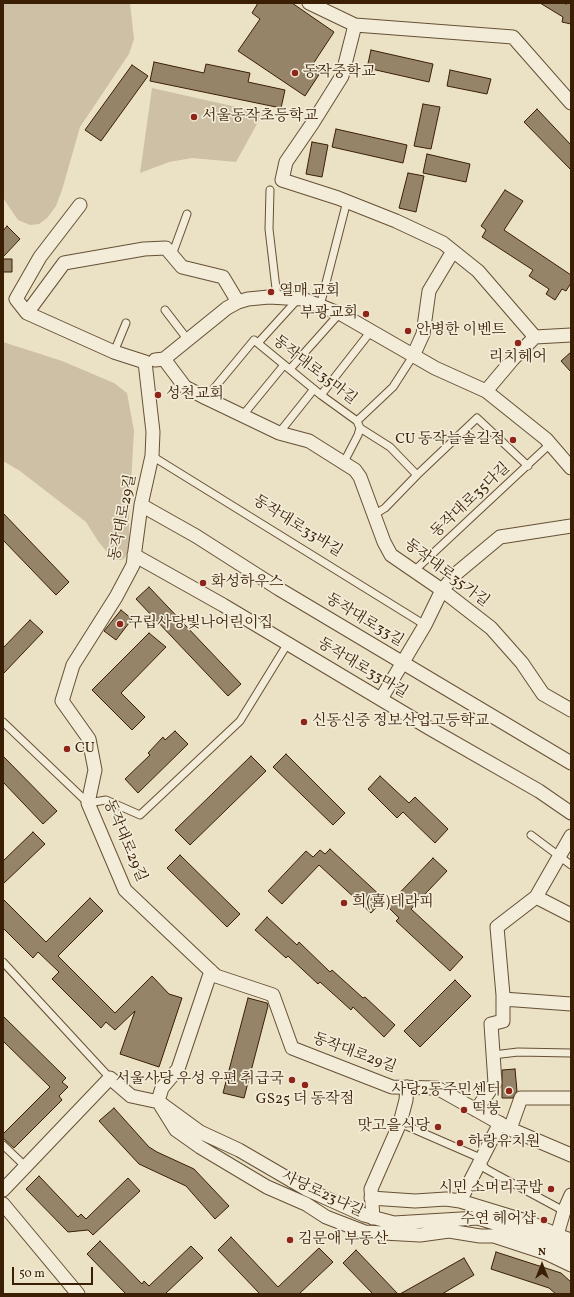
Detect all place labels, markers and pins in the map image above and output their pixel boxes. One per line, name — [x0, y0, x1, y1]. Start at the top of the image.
place label: 동작중학교 — [303, 64, 375, 82]
marker: 동작중학교 — [290, 68, 300, 78]
place label: 서울동작초등학교 — [202, 108, 318, 126]
marker: 서울동작초등학교 — [189, 112, 199, 122]
place label: 열매 교회 — [279, 283, 340, 301]
marker: 열매 교회 — [266, 287, 276, 297]
place label: 부광교회 — [300, 305, 358, 323]
marker: 부광교회 — [361, 309, 371, 319]
place label: 안병한 이벤트 — [416, 322, 506, 340]
marker: 안병한 이벤트 — [403, 326, 413, 336]
marker: 리치헤어 — [513, 338, 523, 348]
place label: 리치헤어 — [489, 349, 547, 367]
place label: 성천교회 — [166, 386, 224, 404]
marker: 성천교회 — [153, 390, 163, 400]
place label: CU 동작늘솔길점 — [395, 431, 505, 449]
marker: CU 동작늘솔길점 — [508, 435, 518, 445]
place label: 화성하우스 — [211, 574, 283, 592]
marker: 화성하우스 — [198, 578, 208, 588]
place label: 구립사당빛나어린이집 — [128, 615, 273, 633]
marker: 구립사당빛나어린이집 — [115, 619, 125, 629]
place label: 신동신중 정보산업고등학교 — [312, 713, 489, 731]
marker: 신동신중 정보산업고등학교 — [299, 717, 309, 727]
place label: CU — [75, 740, 95, 758]
marker: CU — [62, 744, 72, 754]
place label: 희(喜)테라피 — [352, 894, 434, 912]
marker: 희(喜)테라피 — [339, 898, 349, 908]
place label: 서울사당 우성 우편 취급국 — [116, 1071, 284, 1089]
marker: 서울사당 우성 우편 취급국 — [287, 1075, 297, 1085]
marker: GS25 더 동작점 — [300, 1080, 310, 1090]
place label: 사당2동주민센터 — [392, 1082, 501, 1100]
marker: 사당2동주민센터 — [504, 1086, 514, 1096]
place label: GS25 더 동작점 — [256, 1091, 354, 1109]
place label: 떡붕 — [472, 1101, 501, 1119]
marker: 떡붕 — [459, 1105, 469, 1115]
place label: 맛고을식당 — [358, 1118, 430, 1136]
marker: 맛고을식당 — [433, 1122, 443, 1132]
place label: 하랑유치원 — [468, 1134, 540, 1152]
marker: 하랑유치원 — [455, 1138, 465, 1148]
place label: 시민 소머리국밥 — [439, 1180, 543, 1198]
marker: 시민 소머리국밥 — [546, 1184, 556, 1194]
place label: 수연 헤어샵 — [461, 1211, 536, 1229]
marker: 수연 헤어샵 — [539, 1215, 549, 1225]
place label: 김문애 부동산 — [298, 1231, 388, 1249]
marker: 김문애 부동산 — [285, 1235, 295, 1245]

